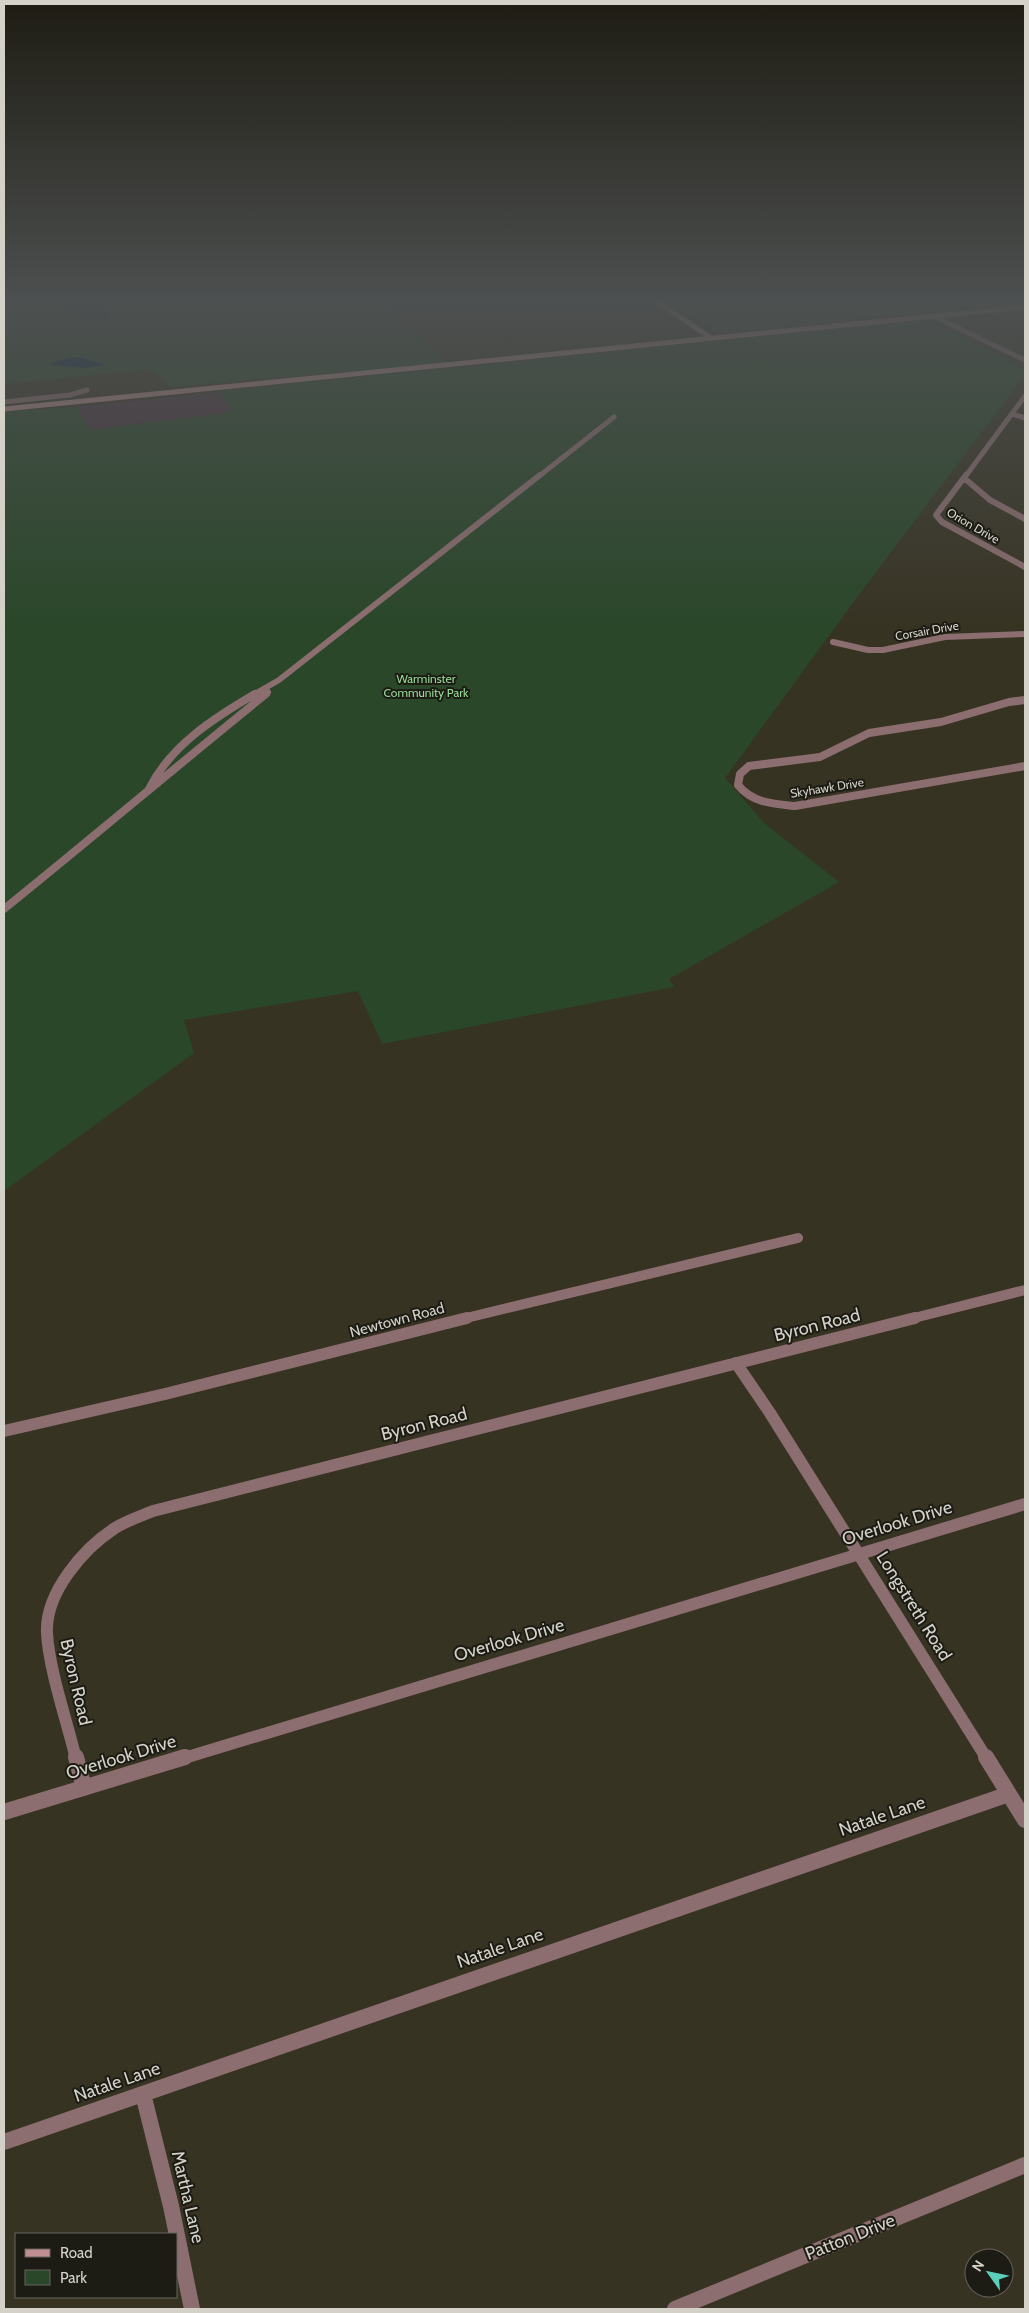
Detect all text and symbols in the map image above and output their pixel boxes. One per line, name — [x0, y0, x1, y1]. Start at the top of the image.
street label: Orion Drive — [944, 504, 1002, 547]
street label: Corsair Drive — [894, 618, 960, 643]
park label: Warminster Community Park — [384, 671, 469, 700]
street label: Skyhawk Drive — [789, 774, 865, 801]
street label: Newtown Road — [348, 1299, 446, 1341]
street label: Byron Road — [772, 1304, 862, 1346]
street label: Byron Road — [379, 1403, 469, 1445]
street label: Overlook Drive — [839, 1496, 955, 1550]
street label: Longstreth Road — [872, 1547, 956, 1665]
street label: Overlook Drive — [451, 1614, 567, 1666]
street label: Byron Road — [55, 1637, 97, 1727]
street label: Overlook Drive — [63, 1730, 179, 1784]
street label: Natale Lane — [836, 1791, 928, 1841]
street label: Natale Lane — [454, 1923, 546, 1973]
street label: Natale Lane — [71, 2057, 163, 2107]
street label: Martha Lane — [167, 2149, 209, 2245]
street label: Patton Drive — [802, 2209, 898, 2265]
legend — [15, 2233, 178, 2298]
text: Road — [60, 2244, 93, 2262]
north arrow — [964, 2248, 1014, 2298]
text: N — [968, 2257, 988, 2275]
text: Park — [60, 2269, 87, 2287]

